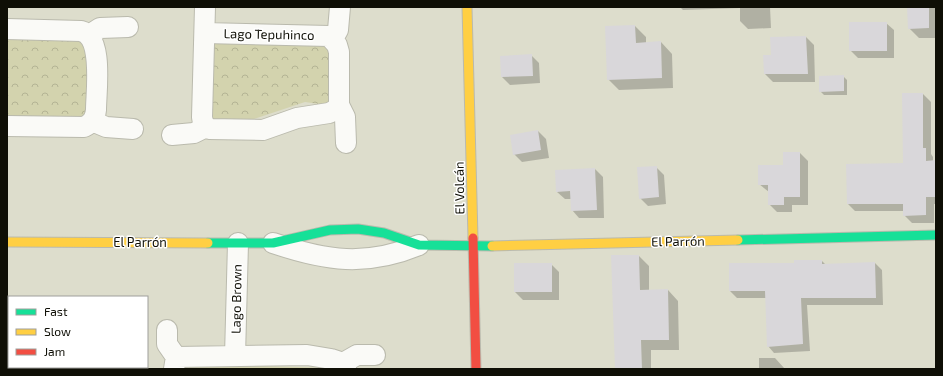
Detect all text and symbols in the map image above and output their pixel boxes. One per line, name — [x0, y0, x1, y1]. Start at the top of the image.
street label: Lago Tepuhinco — [223, 25, 315, 43]
street label: El Volcán — [451, 161, 467, 215]
street label: El Parrón — [651, 233, 705, 249]
street label: El Parrón — [113, 234, 167, 250]
street label: Lago Brown — [227, 264, 245, 334]
legend — [8, 296, 148, 368]
text: Fast — [44, 304, 68, 318]
text: Slow — [44, 324, 71, 338]
text: Jam — [44, 344, 65, 358]

